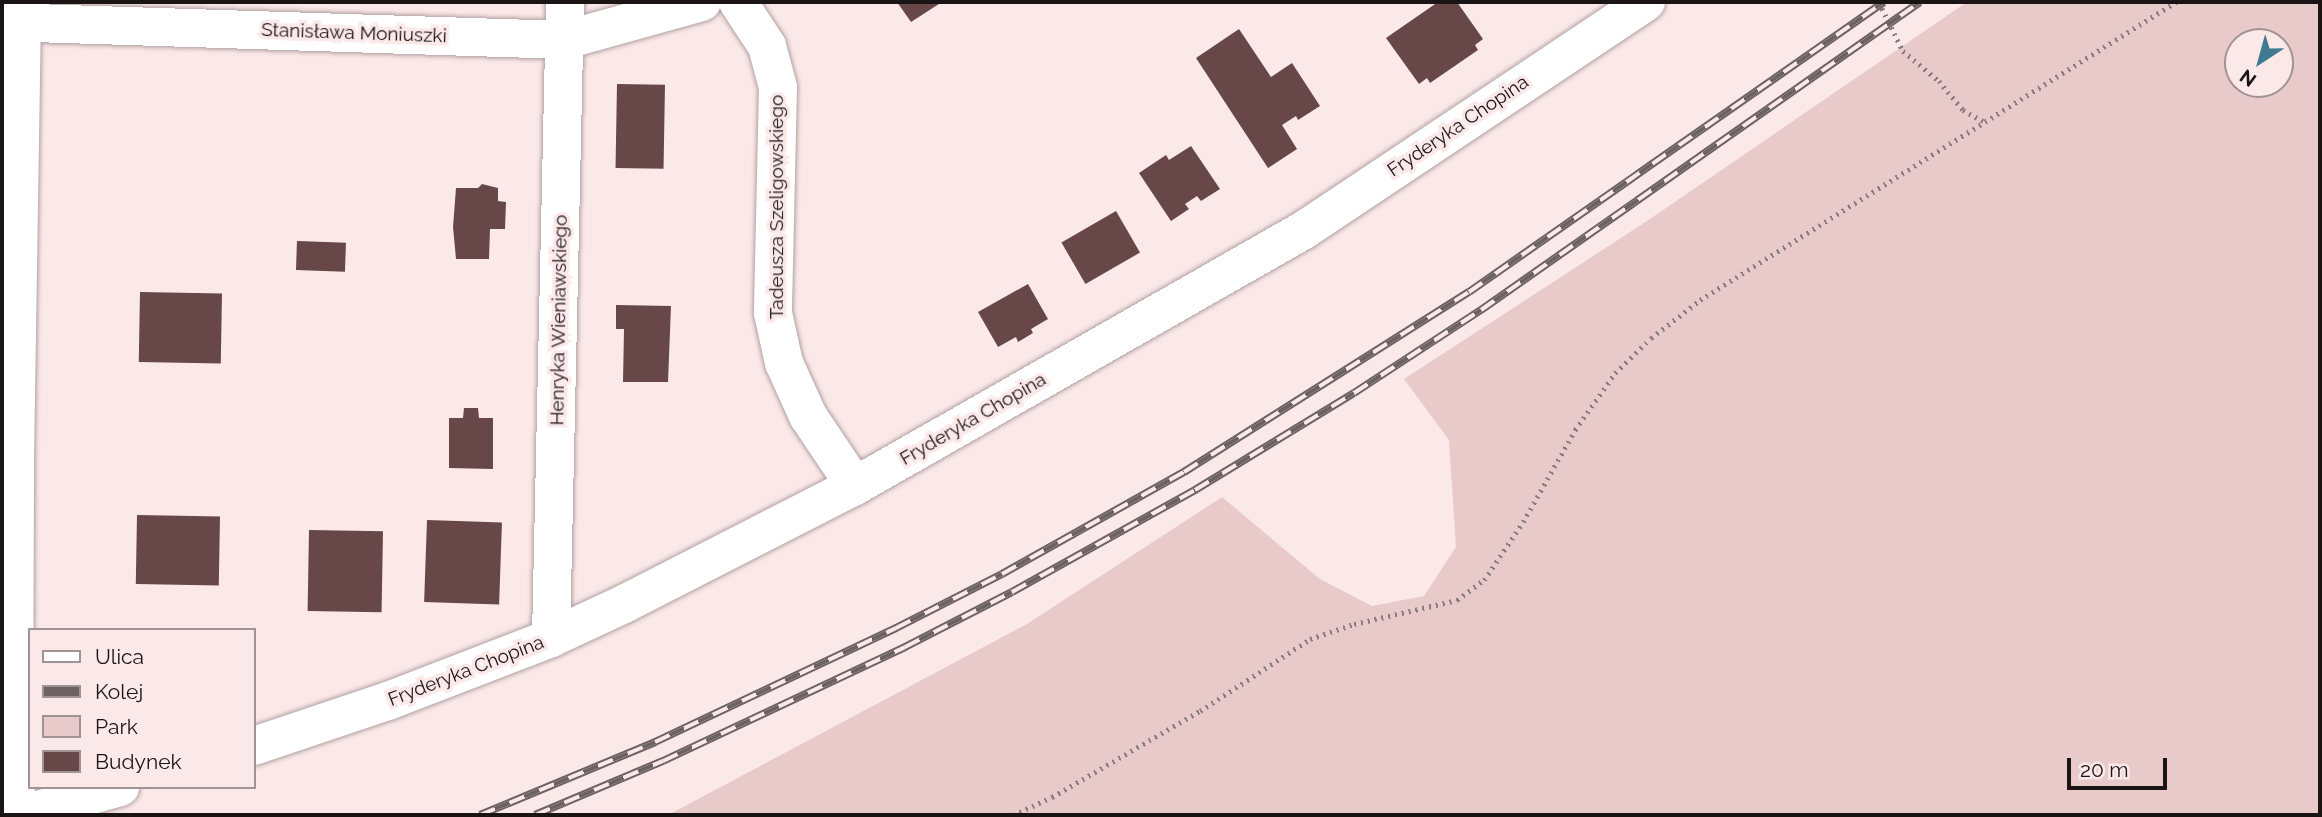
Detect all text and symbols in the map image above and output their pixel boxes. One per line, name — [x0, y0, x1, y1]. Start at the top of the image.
street label: Stanisława Moniuszki — [261, 18, 447, 48]
north arrow — [2224, 28, 2294, 98]
text: N — [2236, 65, 2260, 92]
street label: Fryderyka Chopina — [1383, 70, 1533, 182]
street label: Tadeusza Szeligowskiego — [766, 95, 788, 319]
street label: Henryka Wieniawskiego — [546, 214, 572, 426]
street label: Fryderyka Chopina — [896, 368, 1050, 470]
legend — [28, 628, 256, 789]
street label: Fryderyka Chopina — [385, 631, 547, 711]
text: Ulica — [95, 644, 144, 669]
text: Kolej — [95, 679, 143, 704]
text: Park — [95, 714, 138, 739]
scale bar — [2070, 744, 2170, 788]
text: Budynek — [95, 749, 182, 774]
text: 20 m — [2080, 757, 2128, 782]

